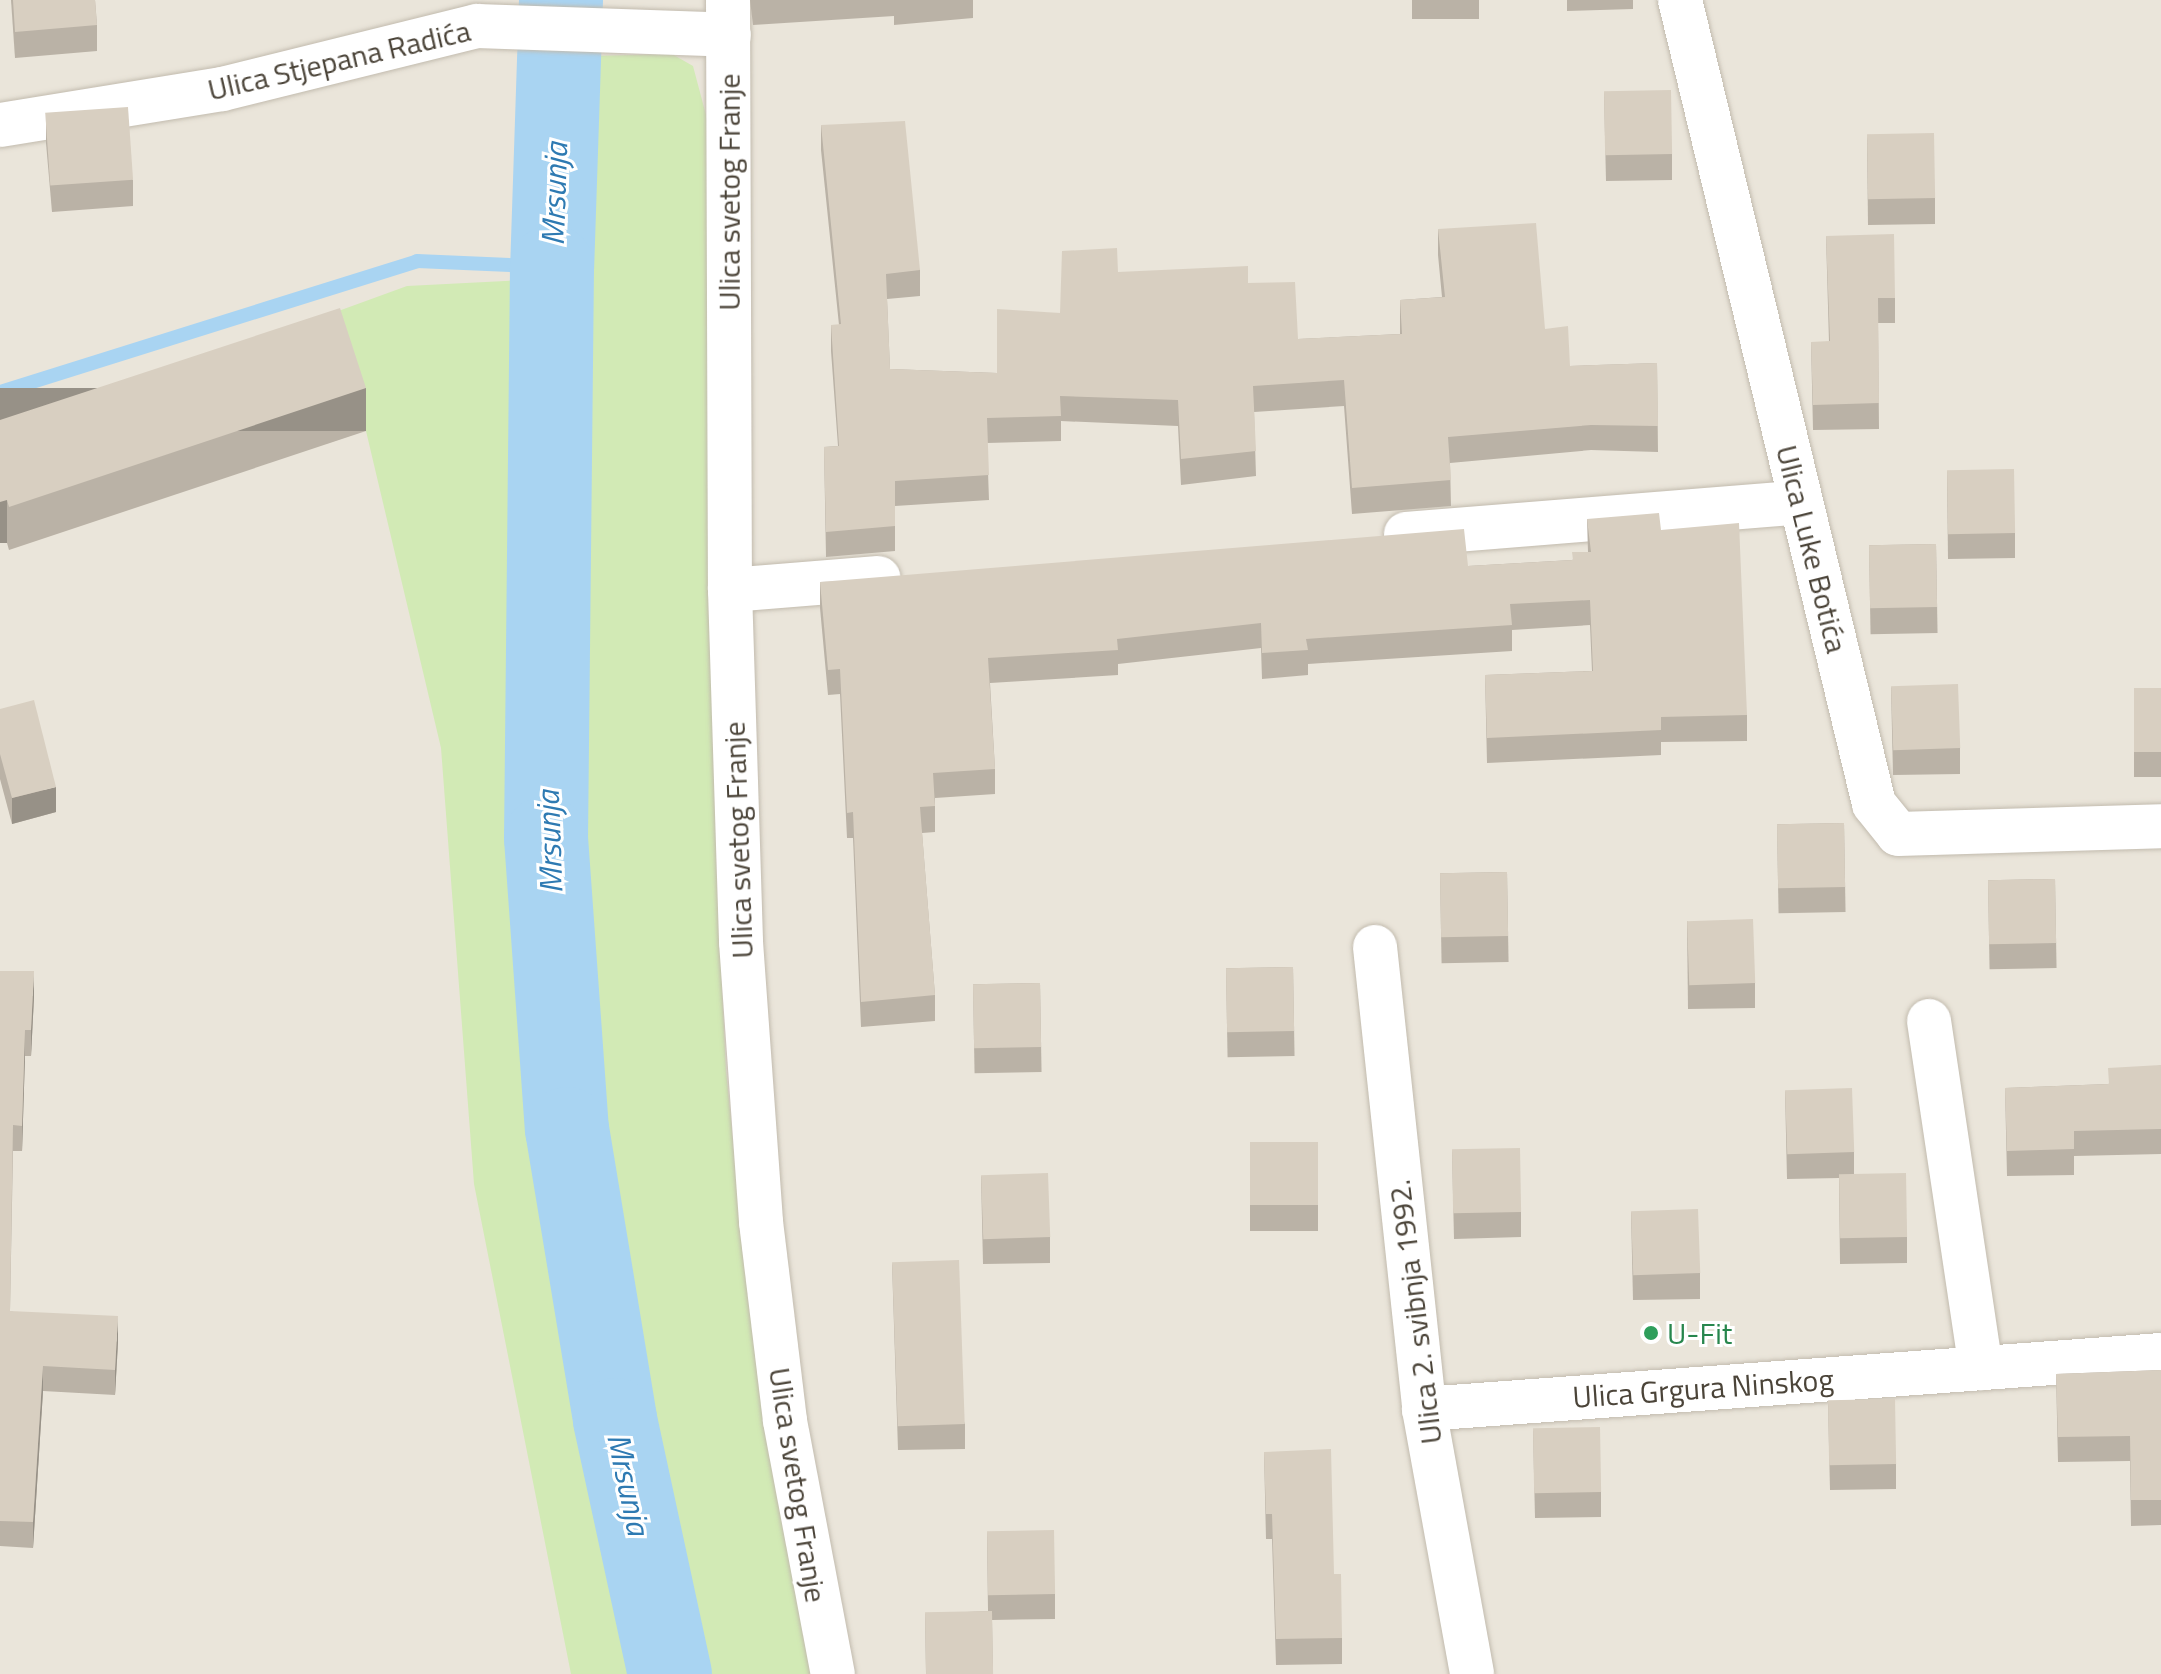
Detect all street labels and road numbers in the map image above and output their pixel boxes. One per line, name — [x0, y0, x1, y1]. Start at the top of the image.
street label: Ulica Stjepana Radića — [204, 12, 474, 108]
street label: Ulica svetog Franje — [711, 73, 747, 311]
street label: Ulica Luke Botića — [1769, 441, 1855, 657]
street label: Ulica svetog Franje — [716, 721, 760, 959]
street label: Ulica 2. svibnja 1992. — [1381, 1178, 1449, 1446]
street label: Ulica Grgura Ninskog — [1571, 1361, 1835, 1415]
street label: Ulica svetog Franje — [762, 1365, 834, 1605]

